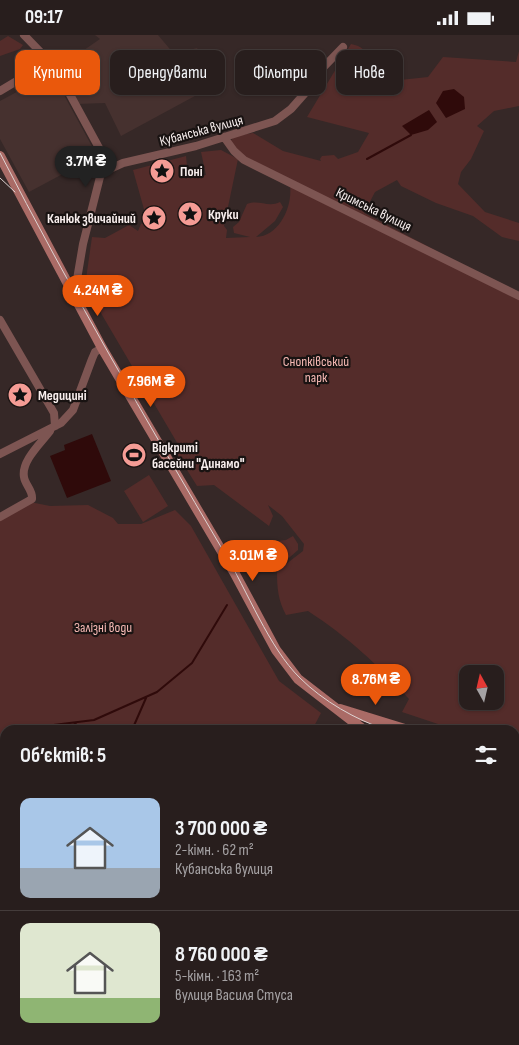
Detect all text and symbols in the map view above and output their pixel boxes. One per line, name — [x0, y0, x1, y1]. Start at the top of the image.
text: 09:17 — [25, 6, 63, 29]
chip: Купити — [15, 50, 100, 95]
chip: Орендувати — [110, 50, 225, 95]
chip: Фільтри — [235, 50, 326, 95]
chip: Нове — [336, 50, 403, 95]
street label: Кубанська вулиця — [158, 111, 245, 150]
pin: 3.7M ₴ — [45, 145, 127, 188]
text: 3.7M ₴ — [66, 152, 106, 171]
place icon: Поні — [149, 158, 175, 184]
place label: Поні — [180, 163, 203, 180]
street label: Кримська вулиця — [333, 184, 414, 235]
place icon: Круки — [177, 201, 203, 227]
place icon: Канюк звичайний — [141, 205, 167, 231]
place label: Круки — [208, 206, 239, 223]
place label: Канюк звичайний — [47, 210, 136, 227]
pin: 4.24M ₴ — [52, 275, 144, 317]
text: 4.24M ₴ — [73, 281, 123, 300]
park label: Снопківський парк — [283, 353, 349, 386]
pin: 7.96M ₴ — [105, 365, 197, 408]
text: 7.96M ₴ — [127, 372, 175, 391]
place icon: Медицині — [7, 382, 33, 408]
place label: Медицині — [38, 387, 87, 404]
place label: Відкриті басейни "Динамо" — [152, 439, 245, 472]
sports icon: Відкриті басейни "Динамо" — [121, 442, 147, 468]
pin: 3.01M ₴ — [207, 539, 299, 582]
text: 3.01M ₴ — [229, 546, 277, 565]
park label: Залізні води — [74, 619, 132, 636]
pin: 8.76M ₴ — [330, 663, 422, 706]
north arrow — [459, 665, 504, 710]
map controls — [459, 665, 504, 710]
text: 8.76M ₴ — [352, 670, 400, 689]
icon: filters — [472, 741, 500, 769]
text: Об’єктів: 5 — [20, 743, 106, 768]
text: 3 700 000 ₴ — [175, 816, 267, 841]
icon: home — [60, 818, 120, 878]
text: 2-кімн. · 62 m² — [175, 841, 254, 860]
text: Кубанська вулиця — [175, 860, 273, 879]
text: 8 760 000 ₴ — [175, 942, 268, 967]
icon: home — [60, 943, 120, 1003]
text: 5-кімн. · 163 m² — [175, 967, 259, 986]
text: вулиця Василя Стуса — [175, 986, 293, 1005]

